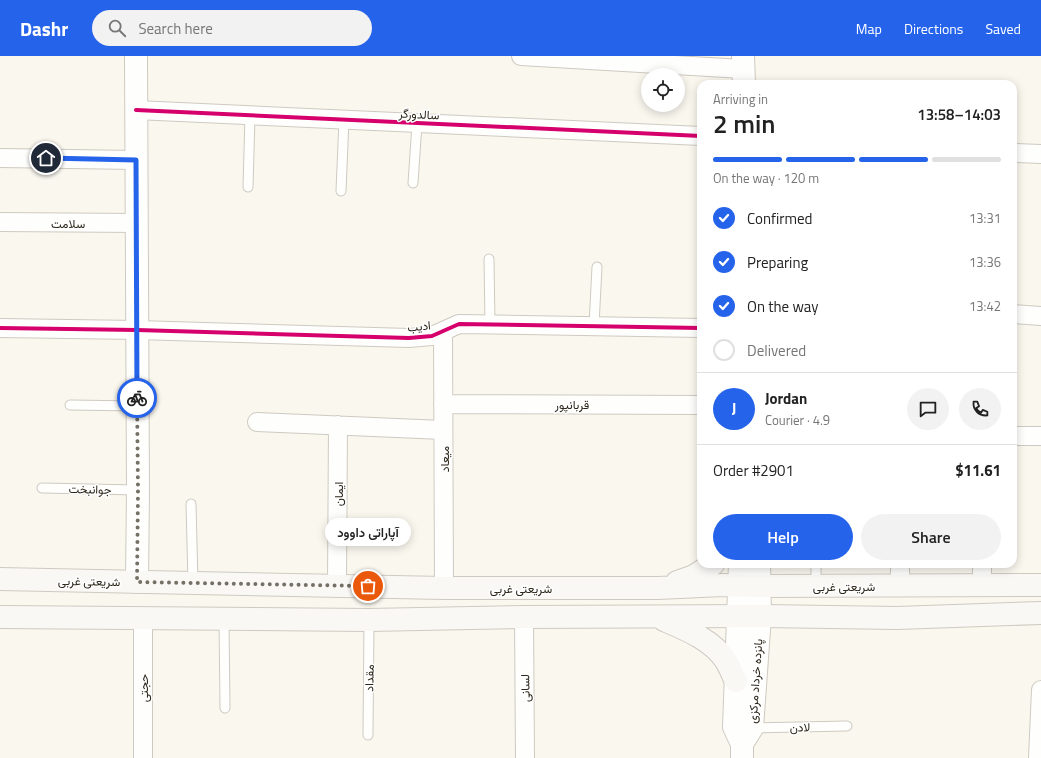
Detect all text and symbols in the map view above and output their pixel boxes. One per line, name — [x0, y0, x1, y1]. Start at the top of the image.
search box — [92, 10, 372, 46]
text: Dashr — [20, 14, 68, 43]
icon: search — [106, 17, 128, 39]
text: Search here — [138, 17, 213, 40]
text: Map — [856, 18, 882, 39]
text: Directions — [904, 18, 963, 39]
text: Saved — [985, 18, 1021, 39]
map controls — [641, 68, 685, 112]
button: locate — [641, 68, 685, 112]
text: Arriving in — [713, 89, 768, 109]
street label: سالدورگر — [397, 103, 440, 125]
text: 13:58–14:03 — [917, 103, 1001, 126]
text: 2 min — [713, 104, 776, 143]
pin — [29, 141, 63, 175]
icon: home — [35, 147, 57, 169]
text: On the way · 120 m — [713, 168, 819, 188]
icon: check — [713, 207, 735, 229]
text: Confirmed — [747, 207, 812, 230]
text: 13:31 — [969, 208, 1001, 228]
street label: سلامت — [51, 214, 85, 233]
icon: check — [713, 251, 735, 273]
text: Preparing — [747, 251, 808, 274]
text: 13:36 — [969, 252, 1001, 272]
icon: check — [713, 295, 735, 317]
text: On the way — [747, 295, 819, 318]
text: 13:42 — [969, 296, 1001, 316]
street label: ادیب — [406, 315, 432, 337]
text: Delivered — [747, 339, 806, 362]
courier — [117, 378, 157, 418]
icon: bike — [126, 387, 148, 409]
text: Jordan — [765, 387, 807, 410]
button: chat — [907, 388, 949, 430]
button: phone — [959, 388, 1001, 430]
street label: قربانپور — [554, 395, 589, 414]
text: J — [732, 397, 736, 420]
text: Courier · 4.9 — [765, 410, 830, 430]
street label: میعاد — [435, 446, 454, 472]
text: Order #2901 — [713, 459, 794, 482]
text: $11.61 — [955, 459, 1001, 482]
street label: جوانبخت — [68, 479, 112, 499]
street label: ایمان — [329, 482, 348, 506]
button: Help — [713, 514, 853, 560]
button: Share — [861, 514, 1001, 560]
callout: آپاراتی داوود — [325, 518, 411, 546]
text: آپاراتی داوود — [337, 522, 399, 542]
pin — [351, 569, 385, 603]
street label: شریعتی غربی — [58, 571, 120, 591]
icon: bag — [357, 575, 379, 597]
street label: شریعتی غربی — [813, 577, 875, 596]
street label: شریعتی غربی — [490, 579, 552, 598]
street label: پانزده خرداد مرکزی — [743, 638, 767, 724]
street label: مقداد — [359, 664, 379, 692]
street label: حجتی — [134, 674, 153, 702]
street label: لسانی — [515, 674, 535, 702]
street label: لادن — [789, 717, 811, 737]

